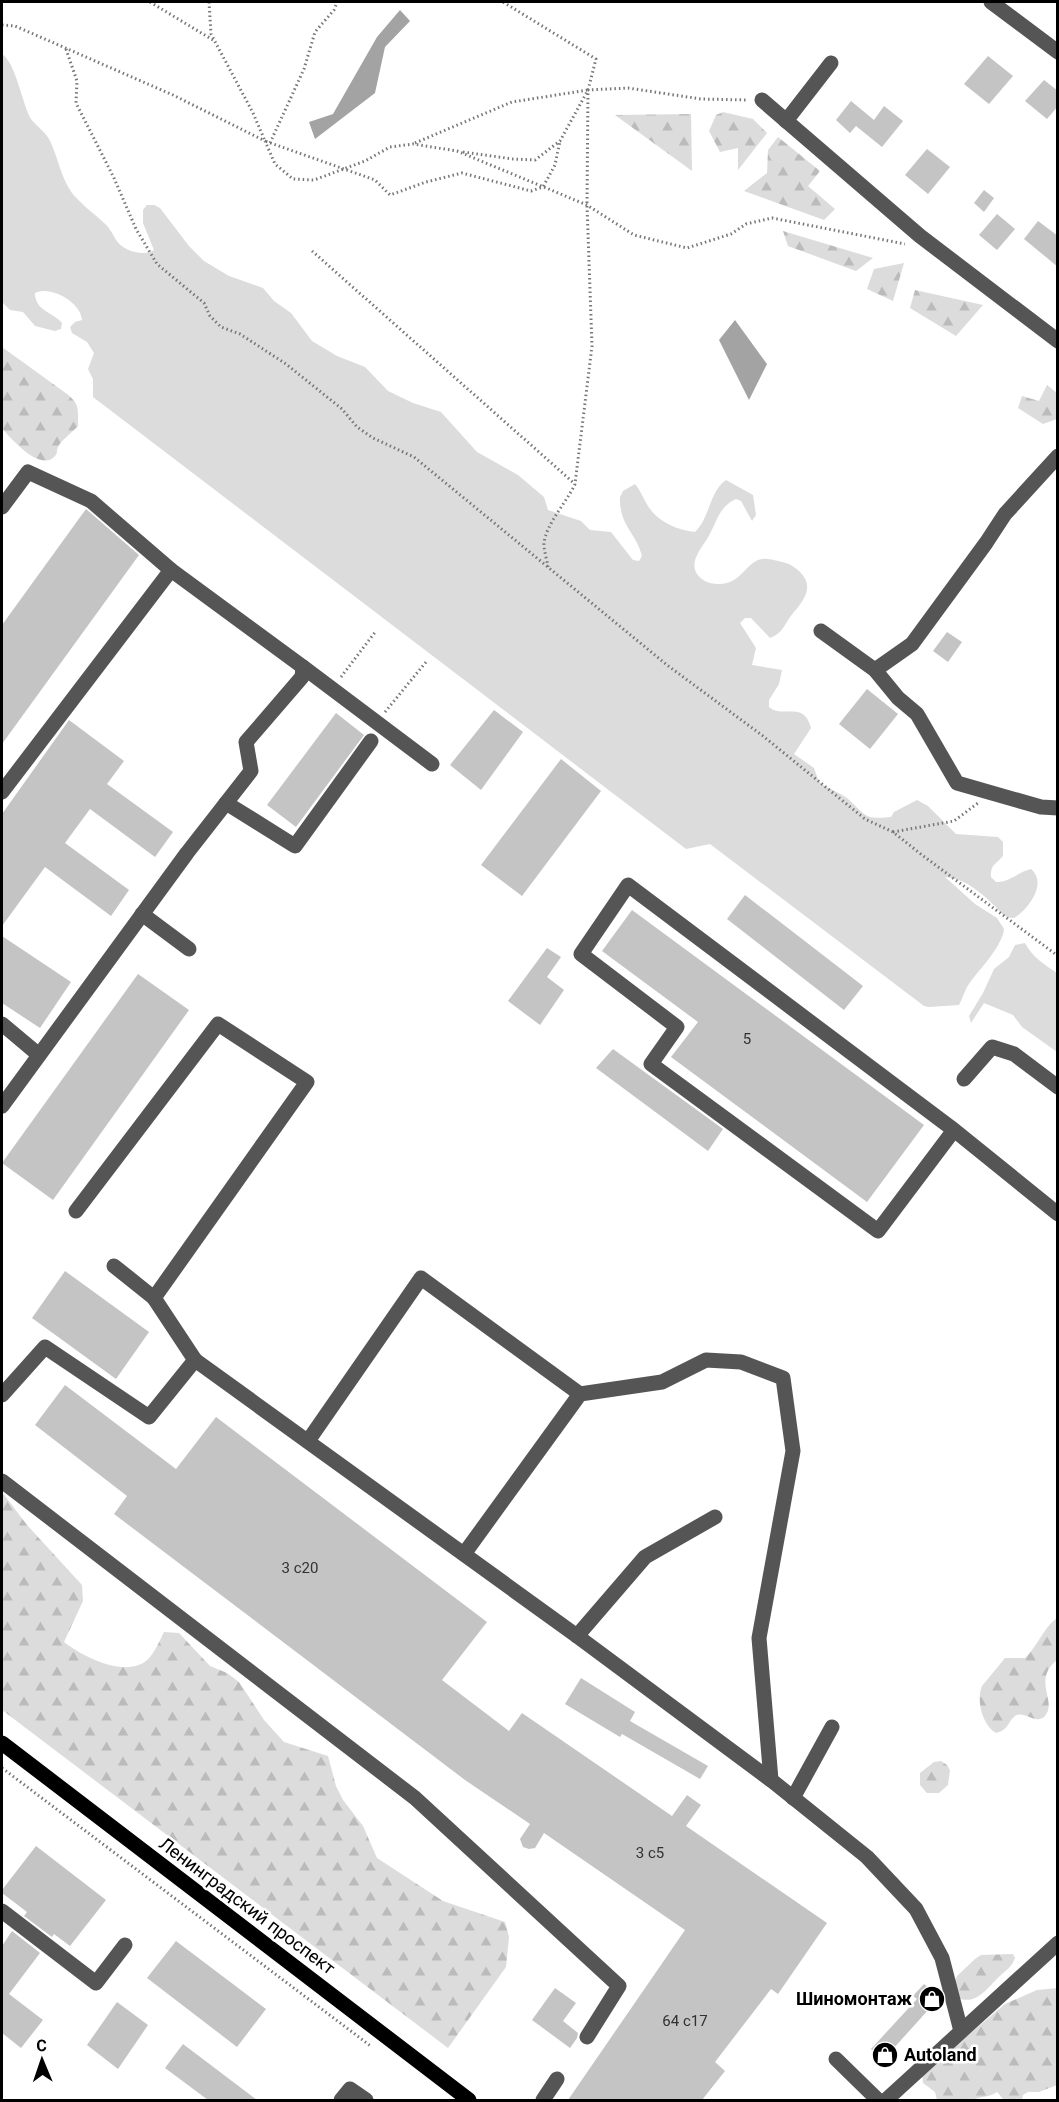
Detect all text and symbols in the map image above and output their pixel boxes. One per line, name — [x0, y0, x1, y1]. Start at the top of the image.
house number: 5 — [743, 1030, 751, 1048]
house number: 3 с20 — [282, 1559, 318, 1577]
street label: Ленинградский проспект — [155, 1833, 340, 1979]
house number: 3 с5 — [636, 1844, 664, 1862]
shop icon: Шиномонтаж — [917, 1984, 947, 2014]
place label: Шиномонтаж — [796, 1988, 913, 2009]
house number: 64 с17 — [662, 2012, 708, 2030]
north arrow — [12, 2030, 72, 2090]
text: С — [36, 2036, 47, 2055]
shop icon: Autoland — [870, 2040, 900, 2070]
place label: Autoland — [904, 2044, 977, 2065]

